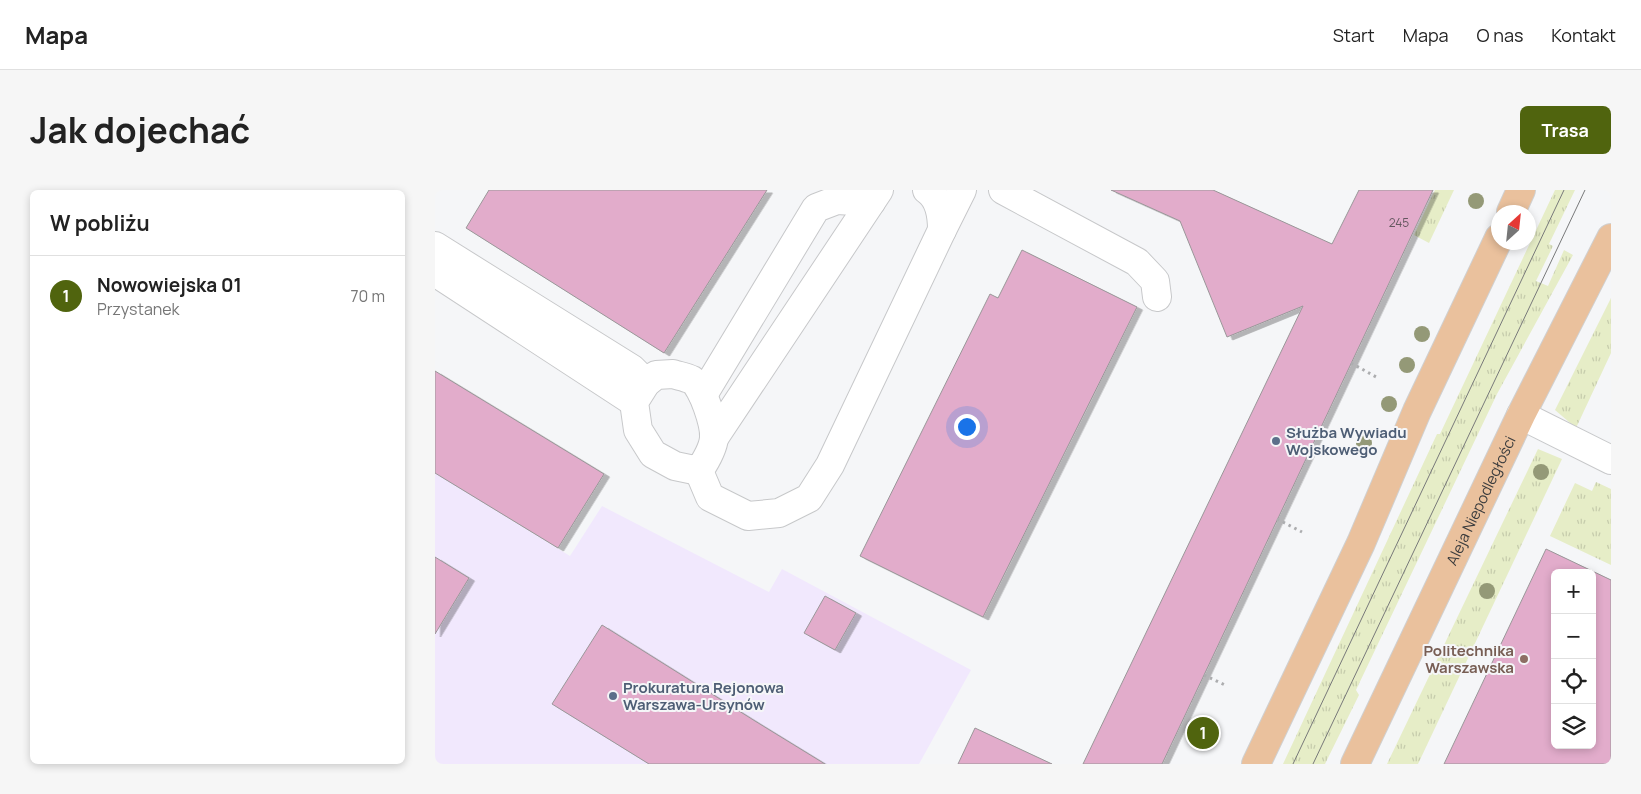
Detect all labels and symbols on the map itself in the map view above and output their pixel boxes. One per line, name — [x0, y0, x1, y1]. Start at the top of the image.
north arrow — [1491, 205, 1536, 250]
house number: 245 — [1389, 214, 1409, 231]
your location — [954, 414, 980, 440]
place label: Służba Wywiadu Wojskowego — [1286, 422, 1407, 460]
street label: Aleja Niepodległości — [1441, 432, 1520, 568]
marker: Służba Wywiadu Wojskowego — [1270, 435, 1282, 447]
place label: Politechnika Warszawska — [1423, 640, 1514, 678]
marker: Politechnika Warszawska — [1518, 653, 1530, 665]
place label: Prokuratura Rejonowa Warszawa-Ursynów — [623, 677, 784, 715]
marker: Prokuratura Rejonowa Warszawa-Ursynów — [607, 690, 619, 702]
pin: 1 — [1187, 714, 1219, 752]

